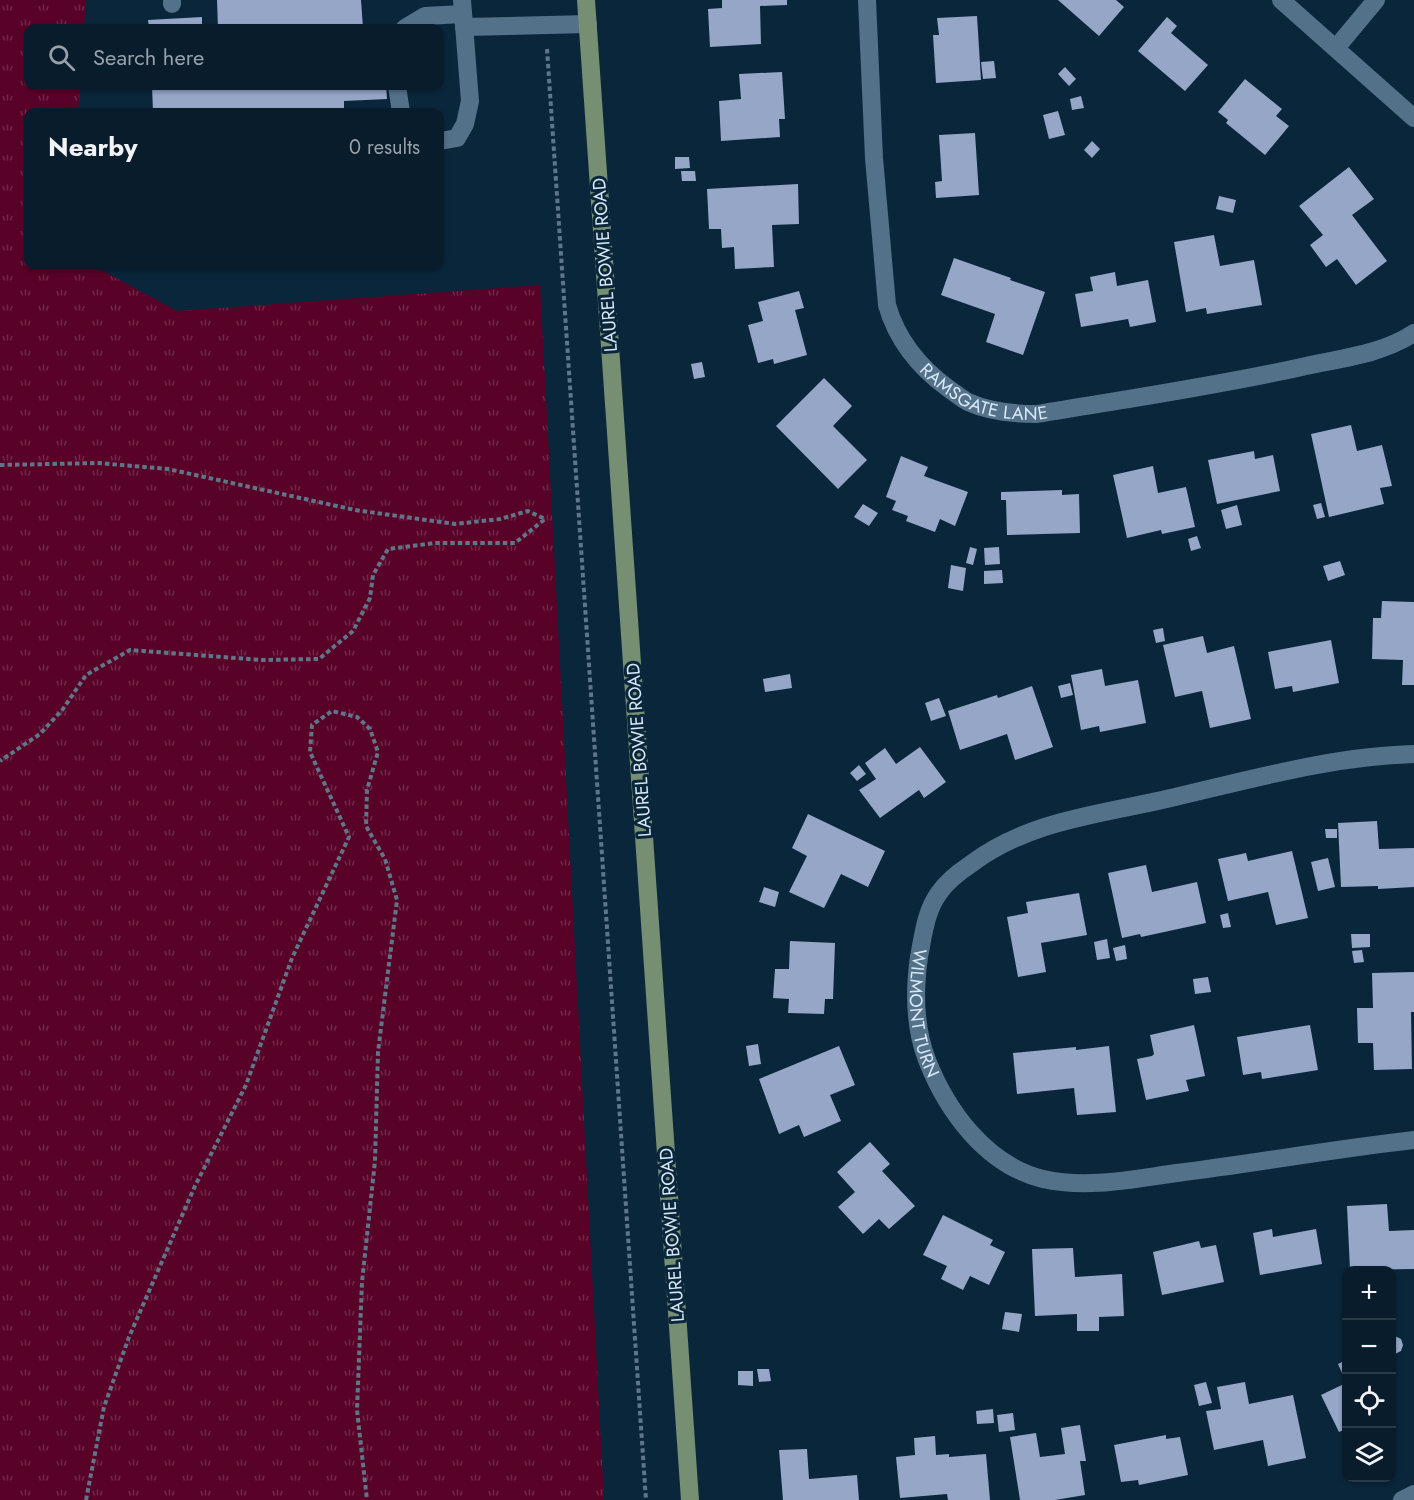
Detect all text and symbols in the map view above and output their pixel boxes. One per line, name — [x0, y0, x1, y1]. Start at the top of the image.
search box — [24, 24, 444, 90]
icon: search — [45, 41, 78, 74]
text: Search here — [93, 41, 204, 73]
text: Nearby — [48, 128, 137, 166]
text: 0 results — [349, 133, 420, 162]
street label: LAUREL BOWIE ROAD — [586, 177, 624, 353]
street label: RAMSGATE LANE — [914, 357, 1050, 427]
street label: LAUREL BOWIE ROAD — [620, 662, 658, 838]
street label: WILMONT TURN — [903, 947, 946, 1082]
street label: LAUREL BOWIE ROAD — [653, 1147, 691, 1323]
map controls — [1342, 1266, 1396, 1482]
button: + — [1342, 1266, 1396, 1320]
button: − — [1342, 1320, 1396, 1374]
button: locate — [1342, 1374, 1396, 1428]
button: layers — [1342, 1428, 1396, 1482]

